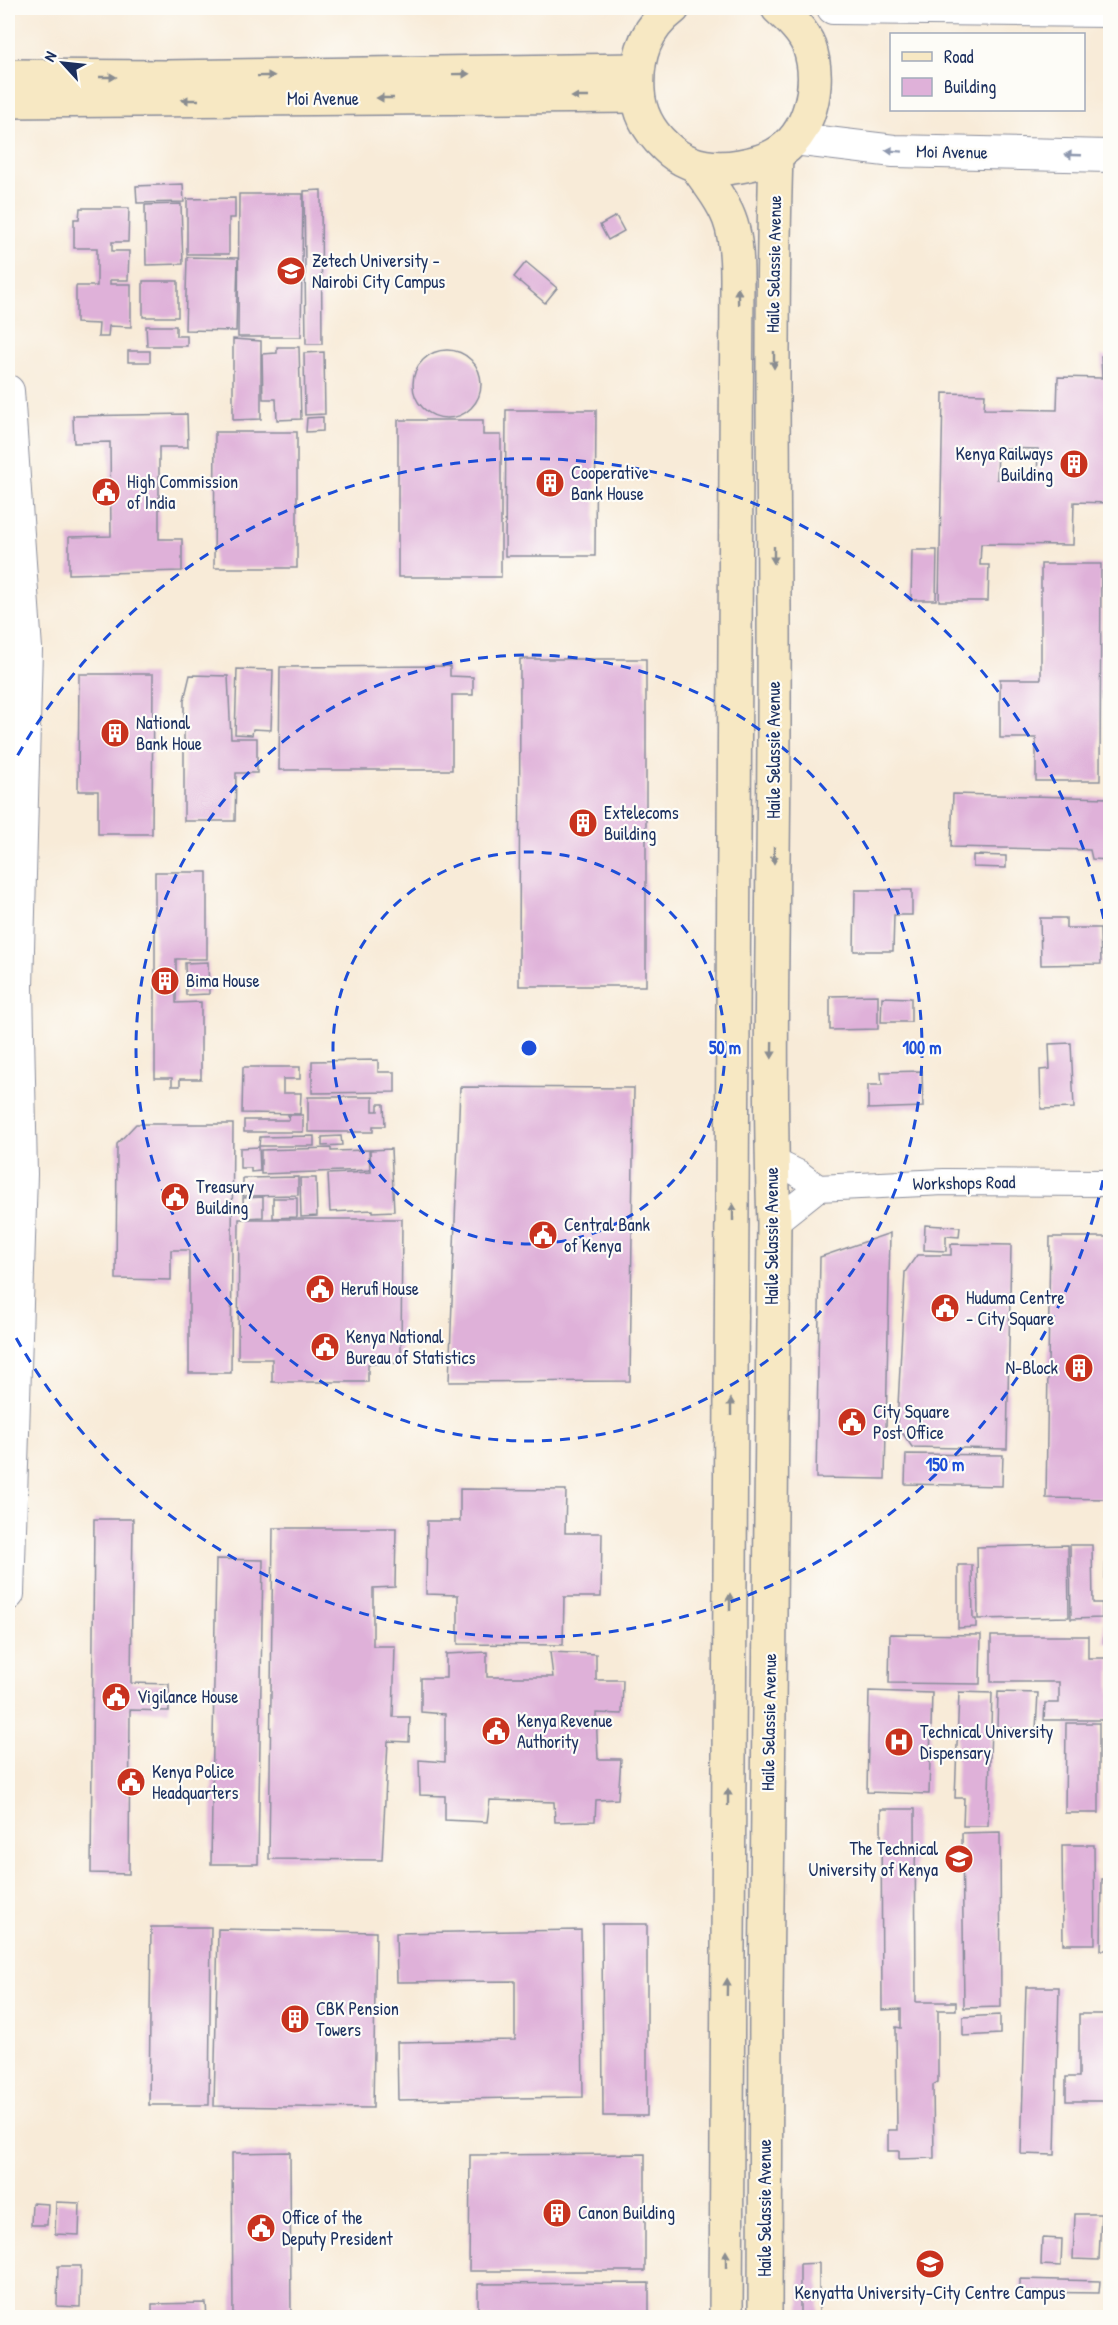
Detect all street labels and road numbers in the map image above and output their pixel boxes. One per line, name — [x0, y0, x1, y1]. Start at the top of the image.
street label: Moi Avenue — [287, 86, 359, 111]
street label: Moi Avenue — [916, 138, 988, 165]
street label: Haile Selassie Avenue — [760, 195, 787, 333]
street label: Haile Selassie Avenue — [761, 681, 786, 819]
street label: Haile Selassie Avenue — [759, 1167, 784, 1305]
street label: Workshops Road — [912, 1169, 1016, 1196]
street label: Haile Selassie Avenue — [755, 1653, 782, 1791]
street label: Haile Selassie Avenue — [752, 2139, 777, 2277]

